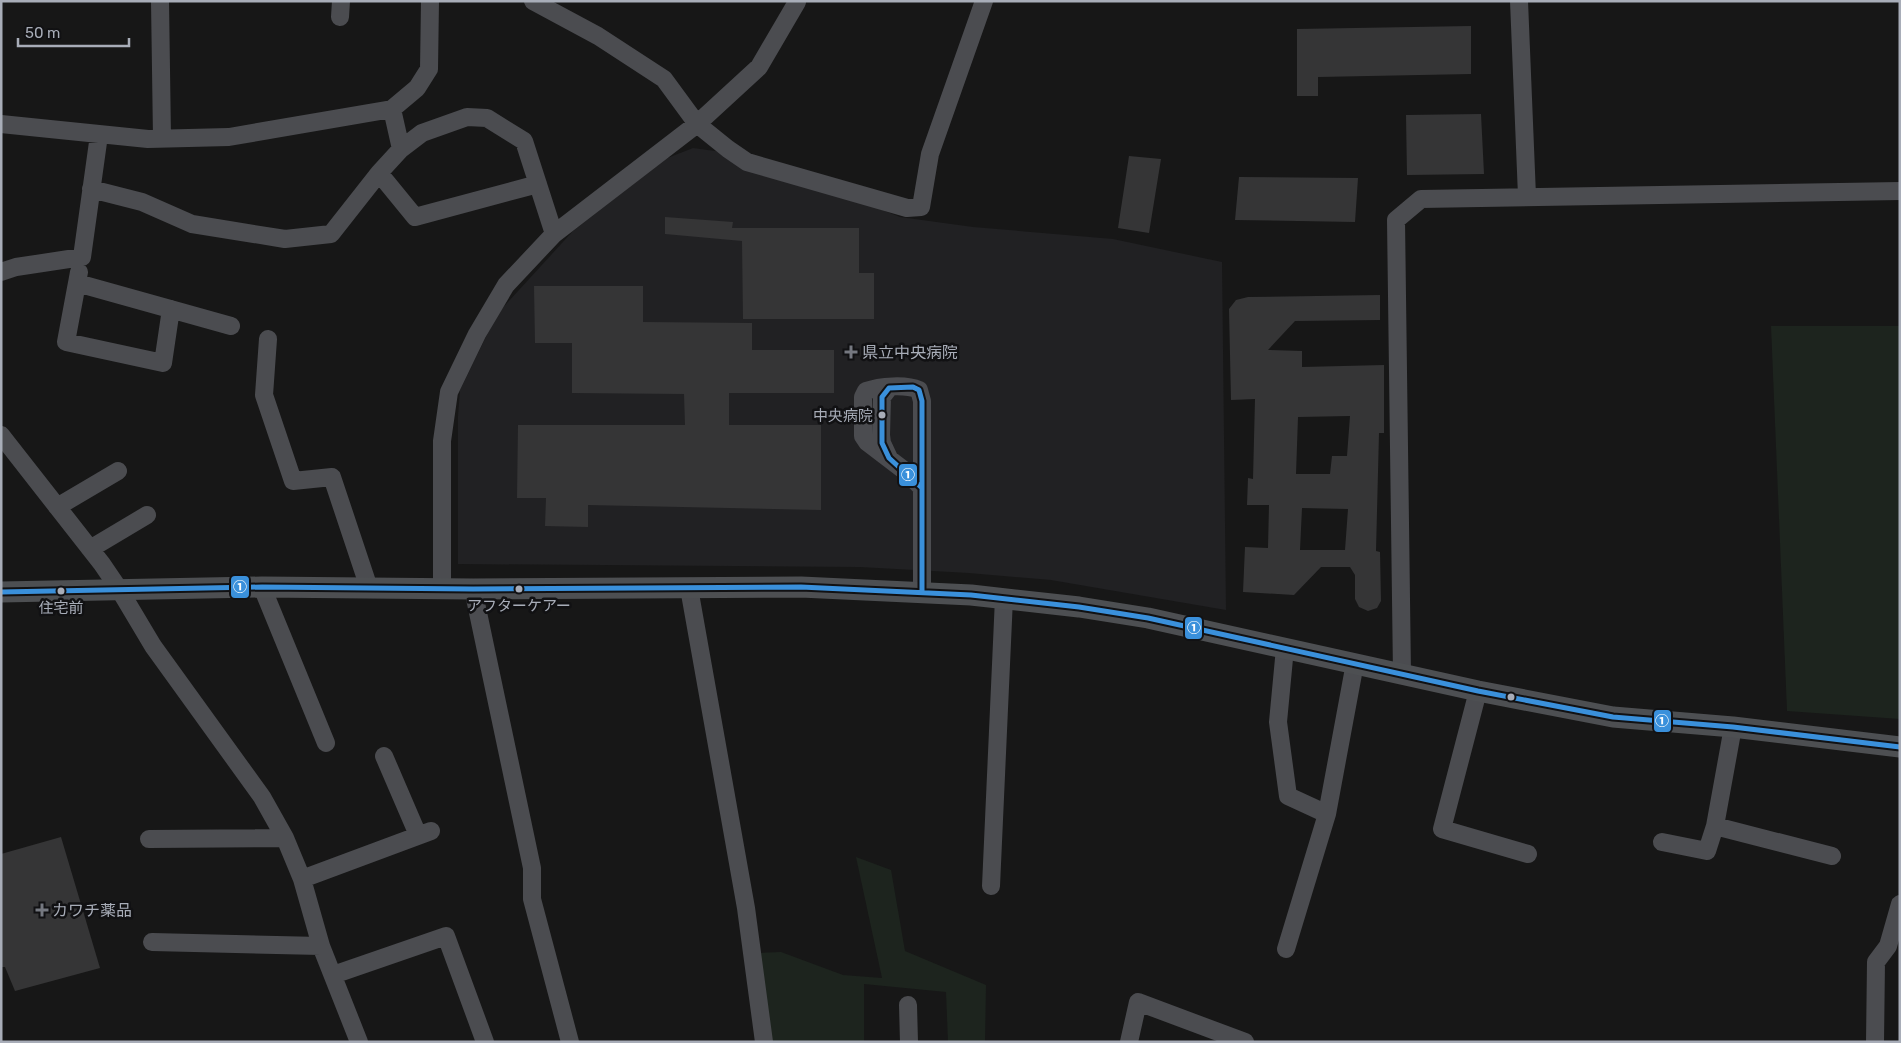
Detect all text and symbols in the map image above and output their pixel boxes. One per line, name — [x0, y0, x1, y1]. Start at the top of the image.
scale bar — [18, 15, 129, 47]
text: 50 m — [25, 24, 60, 42]
place label: 県立中央病院 — [862, 343, 958, 362]
marker: 県立中央病院 — [844, 345, 858, 359]
place label: 中央病院 — [813, 407, 873, 425]
marker: 中央病院 — [877, 410, 887, 420]
line badge: ① — [898, 463, 918, 487]
text: ① — [901, 467, 915, 484]
line badge: ① — [230, 575, 250, 599]
text: ① — [233, 579, 247, 596]
marker: アフターケアー — [514, 584, 524, 594]
marker: 住宅前 — [56, 586, 66, 596]
place label: アフターケアー — [467, 597, 571, 615]
place label: 住宅前 — [38, 599, 84, 617]
line badge: ① — [1184, 616, 1203, 640]
text: ① — [1187, 620, 1201, 637]
unlabelled marker — [1506, 692, 1516, 702]
line badge: ① — [1653, 709, 1672, 733]
text: ① — [1655, 713, 1669, 730]
place label: カワチ薬品 — [52, 901, 132, 920]
marker: カワチ薬品 — [36, 904, 48, 916]

